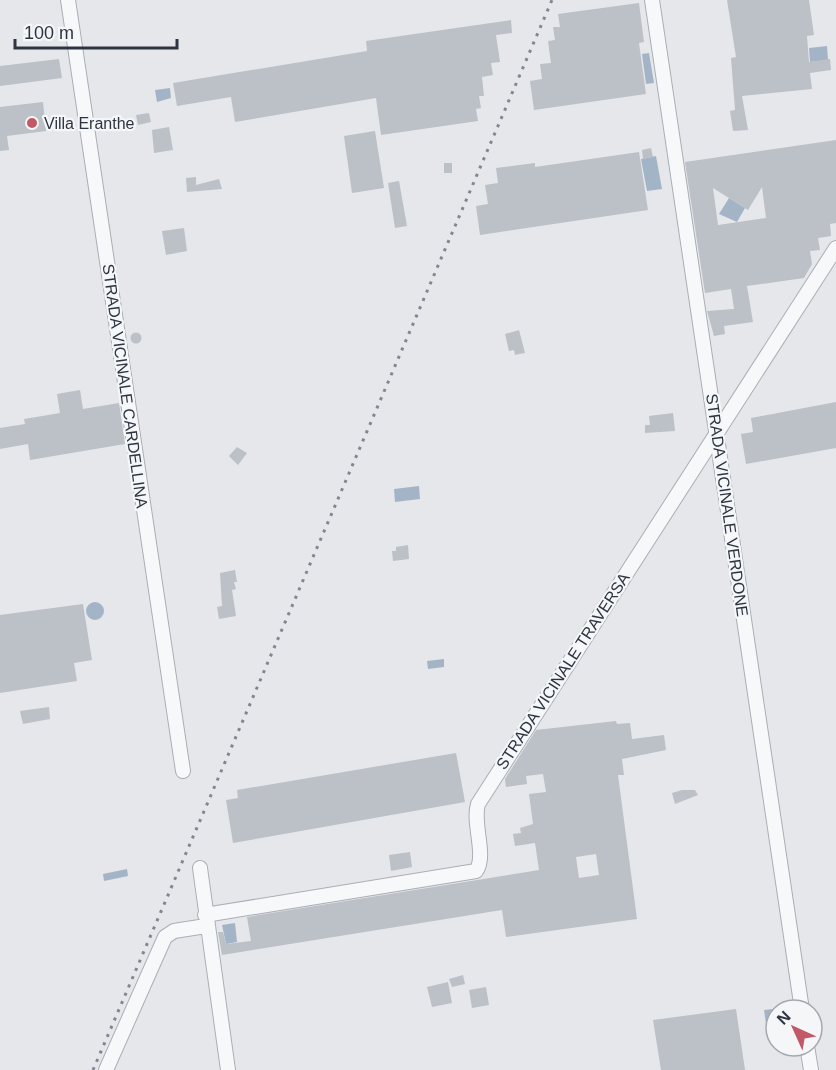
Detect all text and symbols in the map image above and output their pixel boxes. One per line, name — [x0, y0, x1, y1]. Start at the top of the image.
scale bar — [15, 12, 177, 50]
text: 100 m — [24, 23, 74, 43]
place label: Villa Eranthe — [44, 115, 135, 132]
marker: Villa Eranthe — [25, 116, 39, 130]
street label: STRADA VICINALE CARDELLINA — [99, 263, 151, 509]
street label: STRADA VICINALE VERDONE — [703, 392, 751, 618]
street label: STRADA VICINALE TRAVERSA — [493, 569, 633, 772]
north arrow — [764, 998, 824, 1058]
text: N — [774, 1008, 794, 1028]

